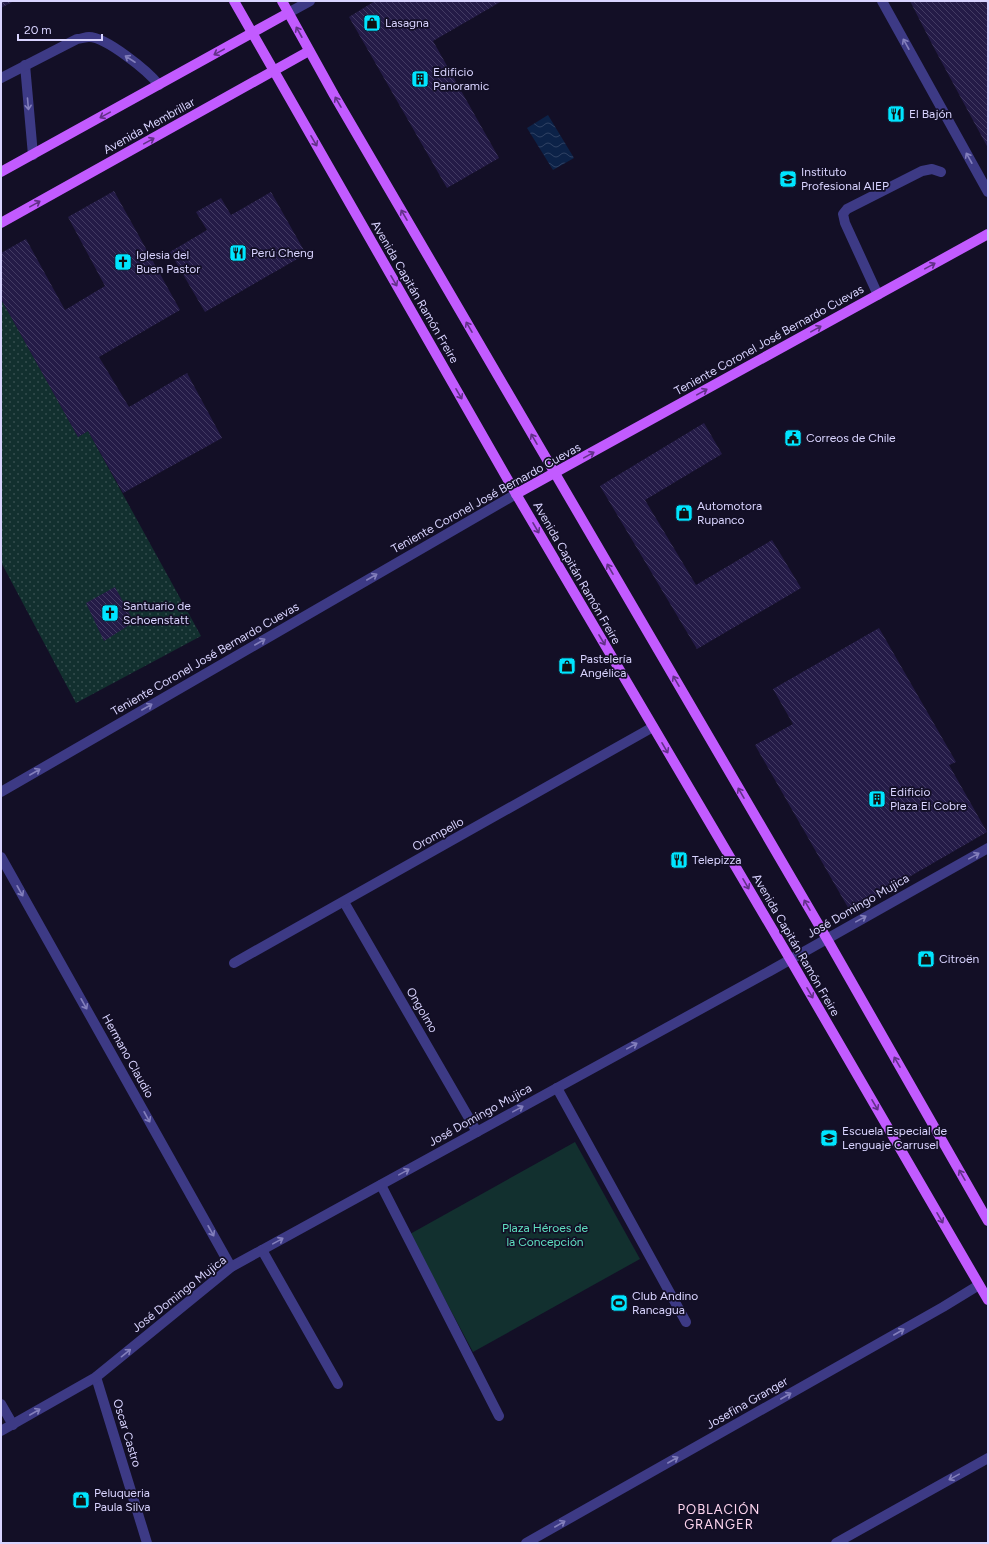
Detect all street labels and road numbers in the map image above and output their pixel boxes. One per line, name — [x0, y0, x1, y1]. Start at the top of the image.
street label: Avenida Membrillar — [101, 95, 197, 157]
street label: Avenida Capitán Ramón Freire — [368, 218, 462, 366]
street label: Teniente Coronel José Bernardo Cuevas — [672, 282, 866, 398]
street label: Teniente Coronel José Bernardo Cuevas — [389, 440, 583, 556]
street label: Avenida Capitán Ramón Freire — [530, 499, 624, 647]
street label: Teniente Coronel José Bernardo Cuevas — [109, 599, 302, 719]
street label: Orompello — [410, 814, 466, 854]
street label: Avenida Capitán Ramón Freire — [749, 871, 843, 1019]
street label: José Domingo Mujica — [804, 871, 912, 941]
street label: Ongolmo — [403, 985, 441, 1035]
street label: Hermano Claudio — [99, 1012, 157, 1100]
street label: José Domingo Mujica — [426, 1081, 534, 1149]
street label: José Domingo Mujica — [129, 1253, 229, 1335]
street label: Josefina Granger — [704, 1374, 790, 1432]
street label: Oscar Castro — [110, 1397, 144, 1469]

